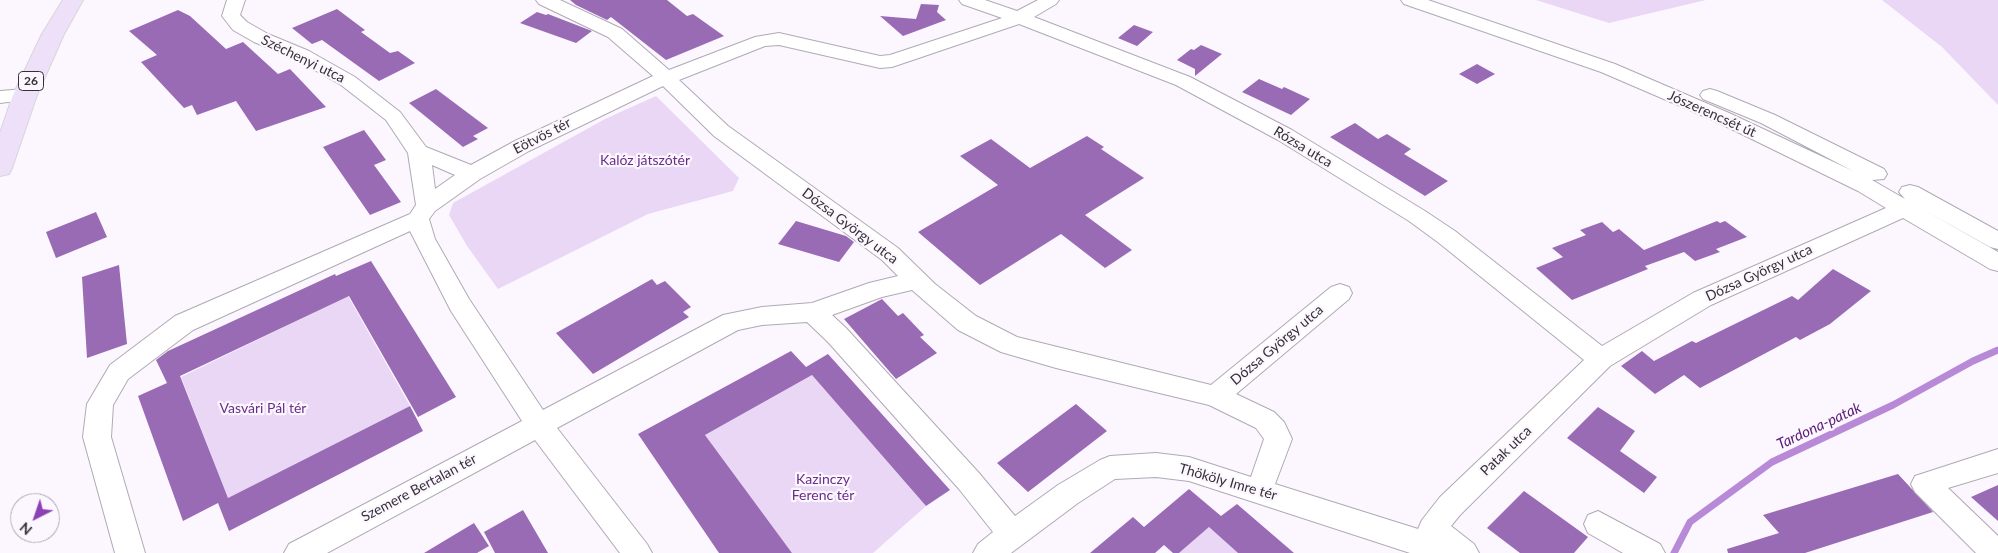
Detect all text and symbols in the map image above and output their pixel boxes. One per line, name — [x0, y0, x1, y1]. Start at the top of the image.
street label: Széchenyi utca — [258, 31, 348, 87]
road number: 26 — [18, 72, 44, 90]
street label: Jószerencsét út — [1665, 87, 1759, 141]
street label: Eötvös tér — [510, 114, 574, 158]
street label: Rózsa utca — [1271, 123, 1335, 171]
park label: Kalóz játszótér — [600, 152, 690, 168]
street label: Dózsa György utca — [799, 184, 901, 268]
street label: Dózsa György utca — [1703, 241, 1815, 305]
street label: Dózsa György utca — [1227, 301, 1327, 389]
water label: Tardona-patak — [1774, 399, 1864, 453]
park label: Vasvári Pál tér — [220, 400, 306, 416]
street label: Patak utca — [1477, 423, 1535, 479]
street label: Szemere Bertalan tér — [358, 450, 480, 526]
street label: Thököly Imre tér — [1177, 460, 1279, 504]
park label: Kazinczy Ferenc tér — [792, 471, 854, 504]
north arrow — [10, 493, 60, 543]
text: N — [16, 519, 35, 539]

